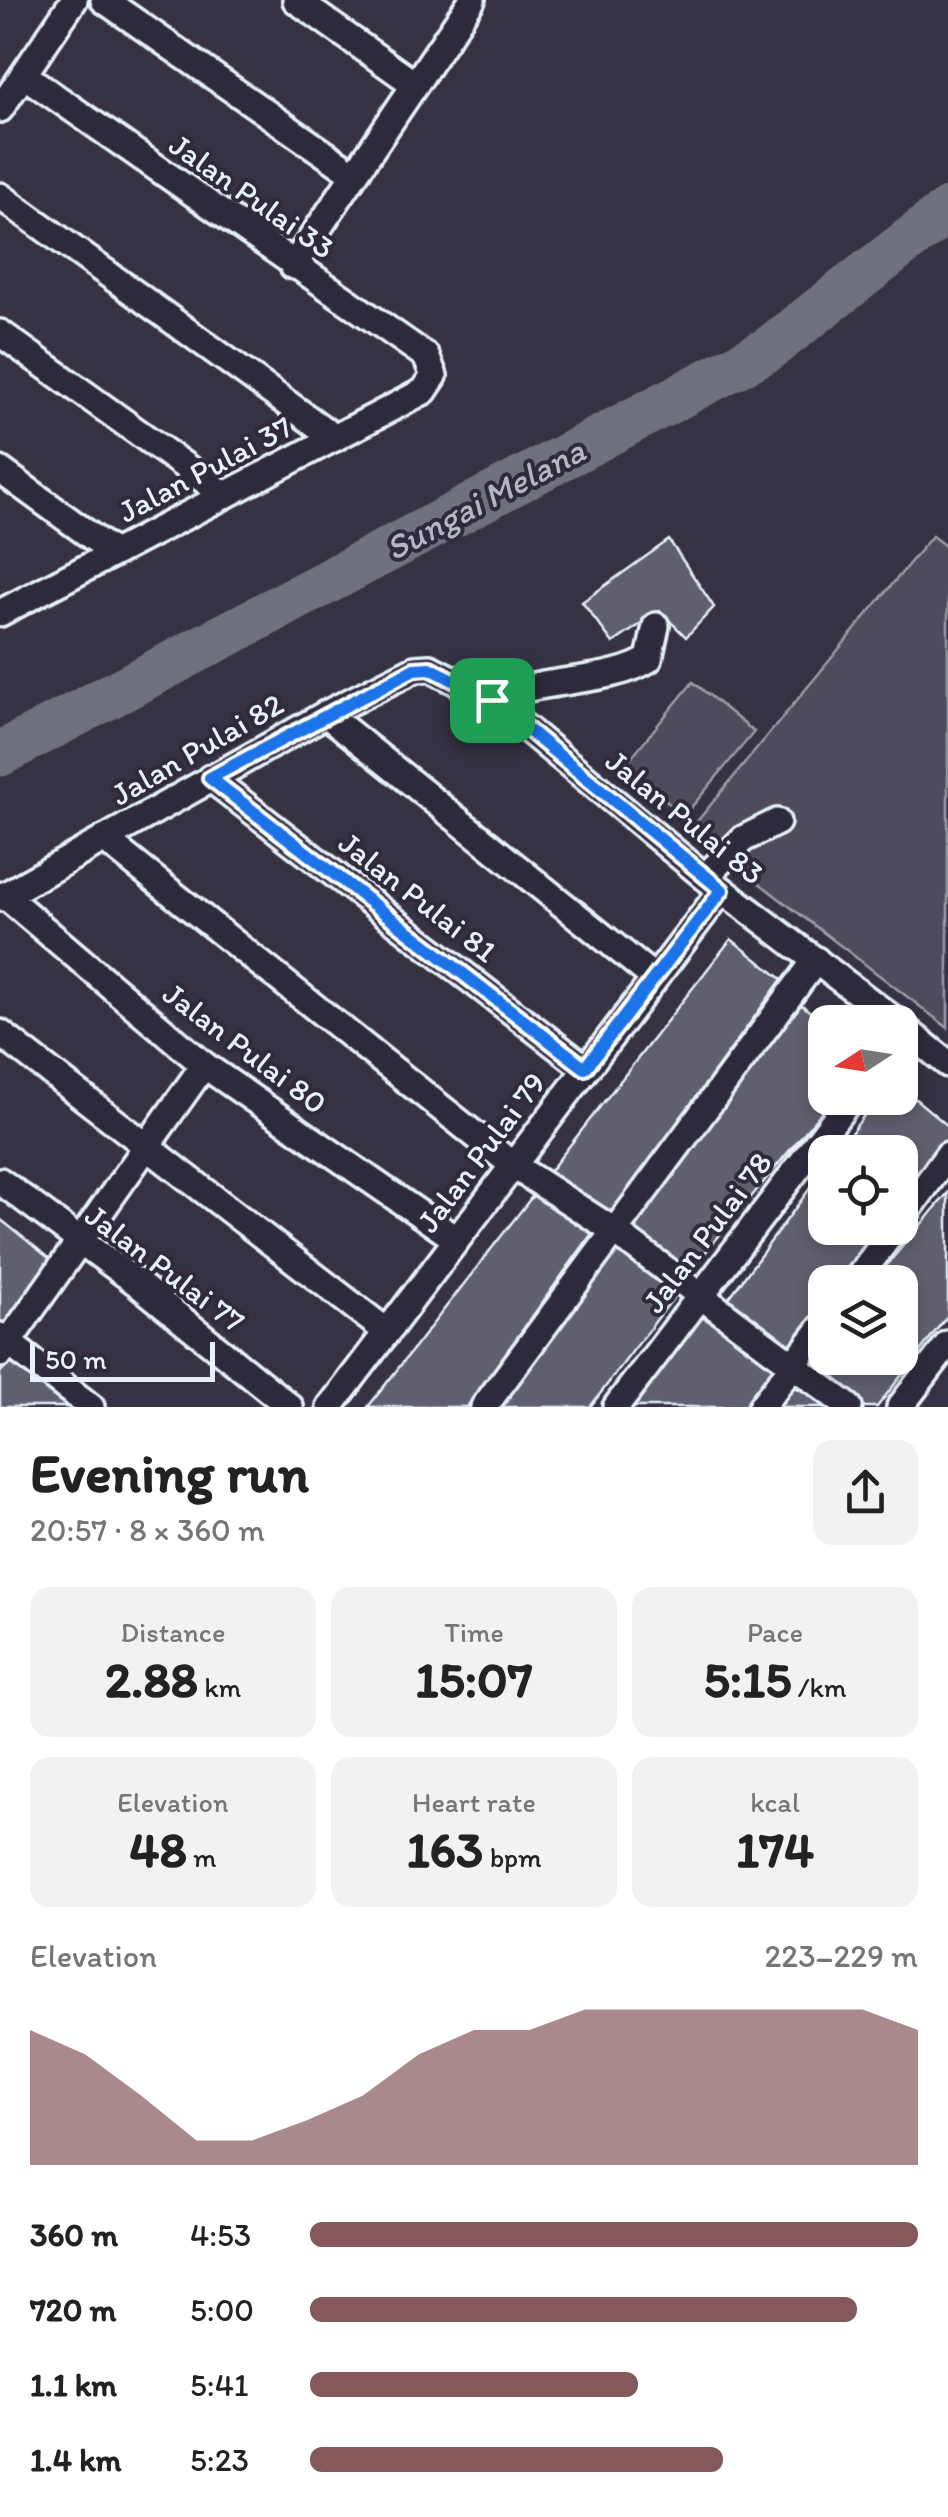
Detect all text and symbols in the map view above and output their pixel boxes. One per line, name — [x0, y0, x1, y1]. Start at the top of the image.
street label: Jalan Pulai 33 — [162, 125, 342, 267]
street label: Jalan Pulai 37 — [112, 407, 298, 531]
water label: Sungai Melana — [378, 428, 593, 569]
pin — [450, 658, 535, 743]
icon: arrive — [465, 673, 520, 728]
street label: Jalan Pulai 82 — [104, 684, 290, 814]
street label: Jalan Pulai 83 — [598, 742, 772, 892]
street label: Jalan Pulai 81 — [331, 823, 505, 971]
street label: Jalan Pulai 80 — [156, 974, 334, 1122]
north arrow — [808, 1005, 918, 1115]
map controls — [808, 1005, 918, 1375]
street label: Jalan Pulai 79 — [409, 1065, 553, 1239]
button: locate — [808, 1135, 918, 1245]
street label: Jalan Pulai 78 — [634, 1144, 780, 1320]
street label: Jalan Pulai 77 — [78, 1196, 252, 1340]
button: layers — [808, 1265, 918, 1375]
scale bar — [30, 1337, 215, 1382]
text: 50 m — [45, 1342, 107, 1376]
text: Evening run — [30, 1440, 309, 1506]
button: share — [813, 1440, 918, 1545]
text: 20:57 · 8 × 360 m — [30, 1511, 265, 1549]
text: Distance — [121, 1615, 225, 1649]
text: Time — [444, 1615, 504, 1649]
text: Pace — [747, 1615, 803, 1649]
text: 2.88 — [105, 1649, 198, 1710]
text: 15:07 — [415, 1649, 533, 1710]
text: 5:15 — [703, 1649, 791, 1710]
text: km — [198, 1670, 241, 1704]
text: /km — [791, 1670, 847, 1704]
text: Elevation — [117, 1785, 229, 1819]
text: Heart rate — [412, 1785, 536, 1819]
text: kcal — [750, 1785, 800, 1819]
text: 48 — [129, 1819, 187, 1880]
text: 163 — [406, 1819, 483, 1880]
text: 174 — [736, 1819, 814, 1880]
text: m — [187, 1840, 217, 1874]
text: bpm — [483, 1840, 542, 1874]
text: Elevation — [30, 1937, 157, 1975]
text: 223–229 m — [765, 1937, 918, 1975]
text: 360 m — [30, 2216, 118, 2254]
text: 4:53 — [190, 2216, 251, 2254]
text: 720 m — [30, 2291, 117, 2329]
text: 5:00 — [190, 2291, 254, 2329]
text: 1.1 km — [30, 2366, 117, 2404]
text: 5:41 — [190, 2366, 249, 2404]
text: 1.4 km — [30, 2441, 121, 2479]
text: 5:23 — [190, 2441, 249, 2479]

